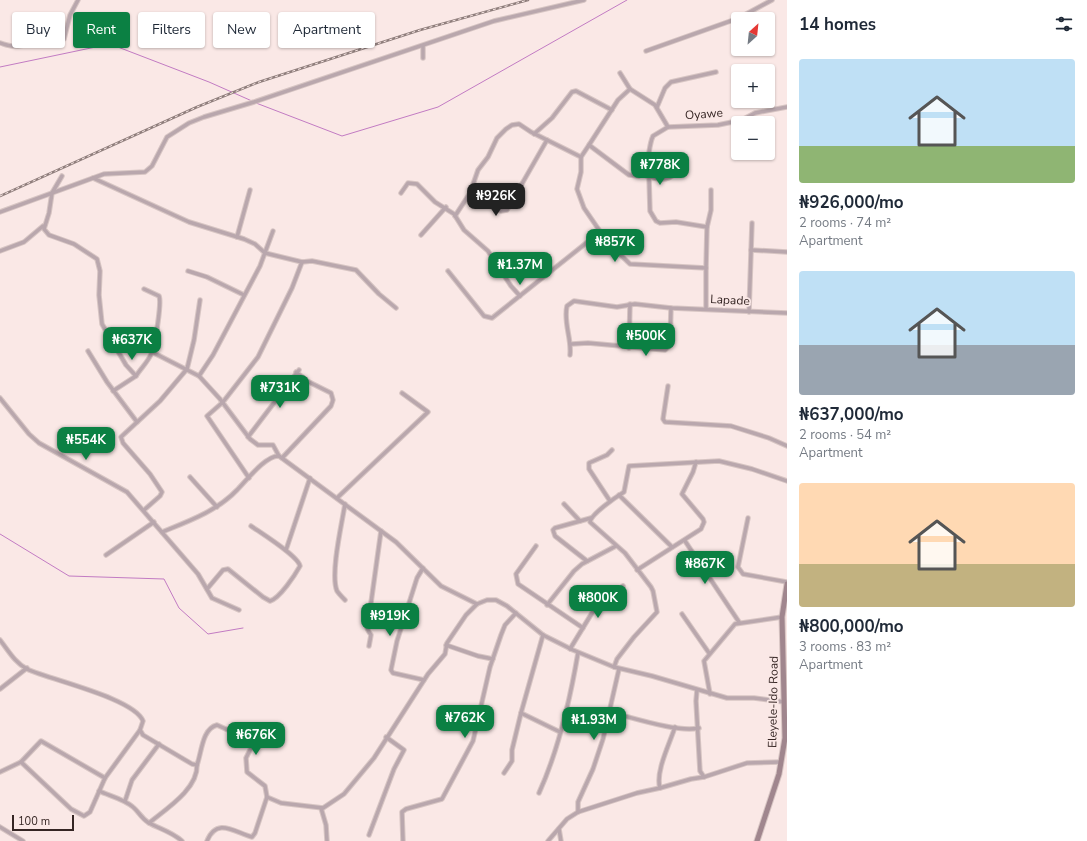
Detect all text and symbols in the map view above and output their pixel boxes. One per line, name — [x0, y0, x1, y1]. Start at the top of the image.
chip: Buy — [12, 12, 65, 48]
chip: Rent — [73, 12, 130, 48]
chip: Filters — [138, 12, 205, 48]
chip: New — [213, 12, 270, 48]
chip: Apartment — [278, 12, 375, 48]
north arrow — [731, 12, 775, 56]
map controls — [731, 12, 775, 160]
text: 14 homes — [799, 13, 876, 36]
icon: filters — [1053, 13, 1075, 35]
button: + — [731, 64, 775, 108]
icon: home — [901, 85, 973, 157]
street label: Oyawe — [685, 105, 723, 123]
button: − — [731, 116, 775, 160]
pin: ₦778K — [632, 152, 688, 186]
text: ₦778K — [640, 156, 680, 174]
pin: ₦926K — [468, 183, 524, 217]
text: ₦926K — [476, 187, 516, 205]
text: ₦926,000/mo — [799, 191, 904, 214]
text: 2 rooms · 74 m² — [799, 214, 891, 232]
pin: ₦857K — [587, 229, 643, 263]
text: Apartment — [799, 232, 862, 250]
text: ₦857K — [595, 233, 635, 251]
pin: ₦1.37M — [487, 252, 553, 286]
text: ₦1.37M — [497, 256, 543, 274]
street label: Lapade — [710, 291, 750, 309]
icon: home — [901, 297, 973, 369]
pin: ₦500K — [618, 323, 674, 357]
pin: ₦637K — [104, 327, 160, 361]
text: ₦500K — [626, 327, 666, 345]
text: ₦637K — [112, 331, 152, 349]
pin: ₦731K — [252, 375, 308, 409]
text: ₦731K — [260, 379, 300, 397]
text: ₦637,000/mo — [799, 403, 904, 426]
text: 2 rooms · 54 m² — [799, 426, 891, 444]
pin: ₦554K — [58, 427, 114, 461]
text: ₦554K — [66, 431, 106, 449]
text: Apartment — [799, 444, 862, 462]
icon: home — [901, 509, 973, 581]
pin: ₦867K — [677, 551, 733, 585]
text: ₦867K — [685, 555, 725, 573]
pin: ₦800K — [570, 585, 626, 619]
text: ₦800K — [578, 589, 618, 607]
pin: ₦919K — [362, 603, 418, 637]
text: ₦919K — [370, 607, 410, 625]
text: ₦800,000/mo — [799, 615, 904, 638]
text: 3 rooms · 83 m² — [799, 638, 891, 656]
street label: Eleyele-Ido Road — [764, 656, 782, 748]
text: Apartment — [799, 656, 862, 674]
pin: ₦762K — [437, 705, 493, 739]
pin: ₦1.93M — [561, 707, 627, 741]
text: ₦762K — [445, 709, 485, 727]
text: ₦1.93M — [571, 711, 617, 729]
pin: ₦676K — [228, 722, 284, 756]
text: ₦676K — [236, 726, 276, 744]
scale bar — [12, 813, 74, 832]
text: 100 m — [18, 814, 50, 829]

